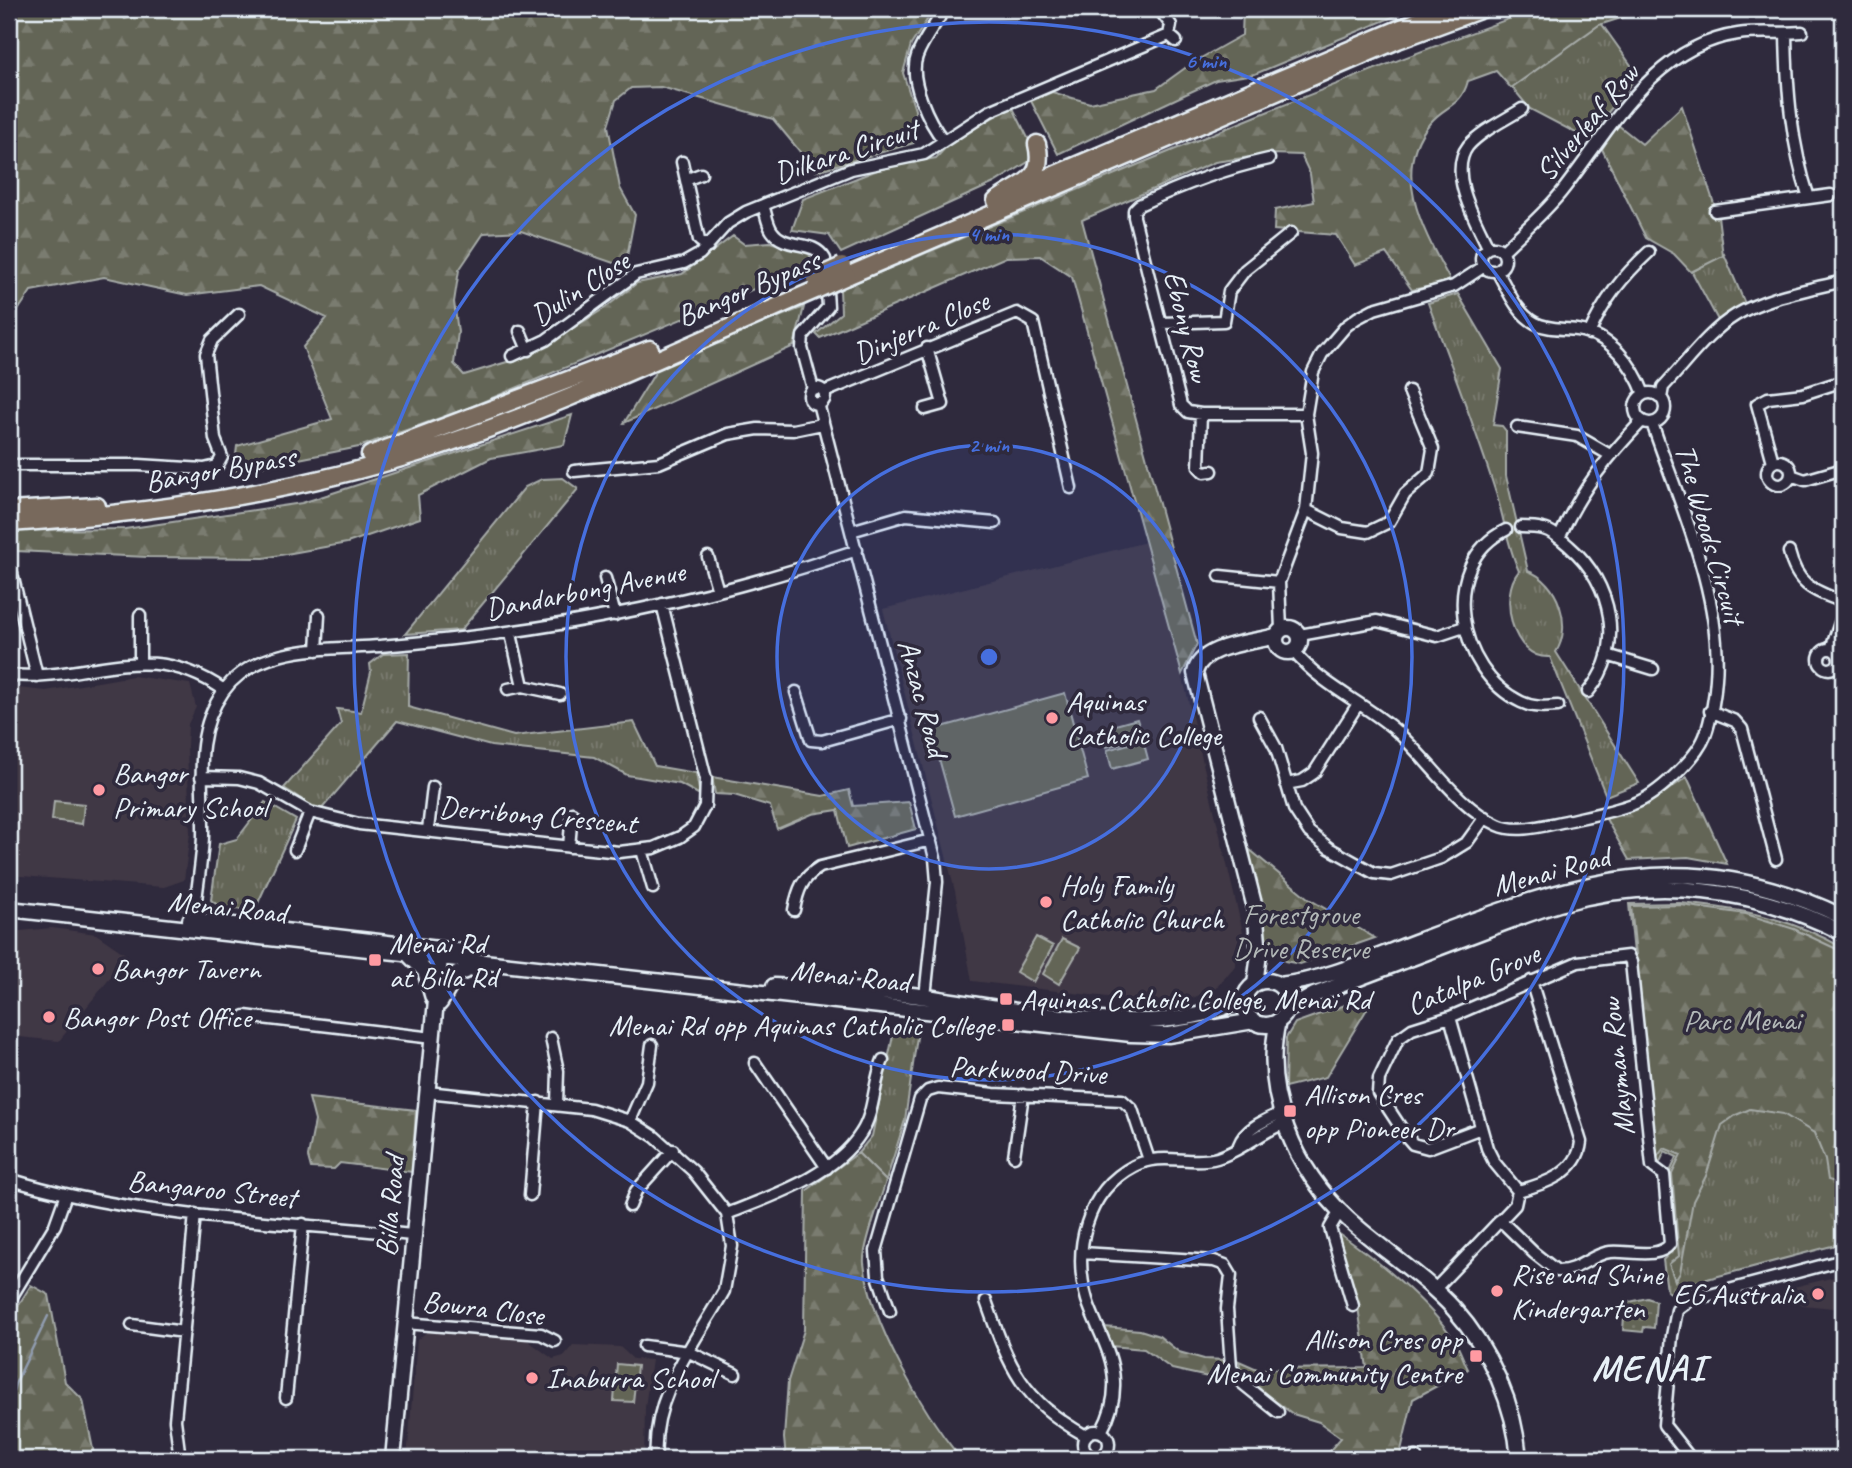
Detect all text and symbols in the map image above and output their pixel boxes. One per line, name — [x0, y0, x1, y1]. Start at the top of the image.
text: 6 min — [1186, 48, 1227, 74]
street label: Silverleaf Row — [1527, 53, 1649, 189]
street label: Dilkara Circuit — [769, 109, 927, 192]
text: 4 min — [969, 221, 1009, 247]
street label: Bangor Bypass — [671, 240, 828, 335]
street label: Dulin Close — [523, 241, 638, 334]
street label: Ebony Row — [1155, 267, 1220, 388]
street label: Dinjerra Close — [847, 281, 997, 373]
text: 2 min — [969, 432, 1009, 458]
street label: Bangor Bypass — [142, 437, 301, 501]
street label: The Woods Circuit — [1666, 440, 1755, 632]
street label: Dandarbong Avenue — [482, 552, 690, 628]
street label: Anzac Road — [889, 635, 958, 765]
centre of rings — [977, 645, 1001, 669]
place label: Aquinas Catholic College — [1066, 682, 1223, 754]
marker: Aquinas Catholic College — [1044, 710, 1060, 726]
place label: Bangor Primary School — [113, 754, 272, 826]
marker: Bangor Primary School — [91, 782, 107, 798]
street label: Derribong Crescent — [438, 787, 641, 843]
street label: Menai Road — [1489, 836, 1618, 905]
place label: Holy Family Catholic Church — [1060, 866, 1225, 938]
street label: Menai Road — [166, 882, 292, 933]
marker: Holy Family Catholic Church — [1038, 894, 1054, 910]
park label: Forestgrove Drive Reserve — [1233, 895, 1371, 967]
place label: Menai Rd at Billa Rd — [389, 924, 501, 996]
street label: Catalpa Grove — [1401, 933, 1547, 1024]
place label: Bangor Tavern — [112, 950, 262, 988]
street label: Menai Road — [789, 951, 915, 1002]
marker: Menai Rd at Billa Rd — [367, 952, 383, 968]
marker: Bangor Tavern — [90, 961, 106, 977]
place label: Aquinas Catholic College, Menai Rd — [1020, 980, 1375, 1018]
marker: Aquinas Catholic College, Menai Rd — [998, 991, 1014, 1007]
street label: Mayman Row — [1591, 994, 1643, 1137]
place label: Bangor Post Office — [63, 998, 253, 1036]
park label: Parc Menai — [1683, 1001, 1804, 1039]
place label: Menai Rd opp Aquinas Catholic College — [609, 1006, 996, 1044]
marker: Bangor Post Office — [41, 1009, 57, 1025]
marker: Menai Rd opp Aquinas Catholic College — [1000, 1017, 1016, 1033]
street label: Parkwood Drive — [949, 1047, 1110, 1093]
place label: Allison Cres opp Pioneer Dr — [1304, 1075, 1456, 1147]
marker: Allison Cres opp Pioneer Dr — [1282, 1103, 1298, 1119]
street label: Billa Road — [367, 1150, 414, 1258]
street label: Bangaroo Street — [126, 1161, 302, 1217]
place label: Rise and Shine Kindergarten — [1511, 1255, 1665, 1327]
place label: EG Australia — [1674, 1275, 1806, 1313]
street label: Bowra Close — [420, 1282, 548, 1335]
marker: Rise and Shine Kindergarten — [1489, 1283, 1505, 1299]
marker: EG Australia — [1810, 1286, 1826, 1302]
place label: Allison Cres opp Menai Community Centre — [1207, 1320, 1464, 1392]
district label: MENAI — [1592, 1344, 1712, 1391]
marker: Allison Cres opp Menai Community Centre — [1468, 1348, 1484, 1364]
place label: Inaburra School — [546, 1359, 720, 1397]
marker: Inaburra School — [524, 1370, 540, 1386]

